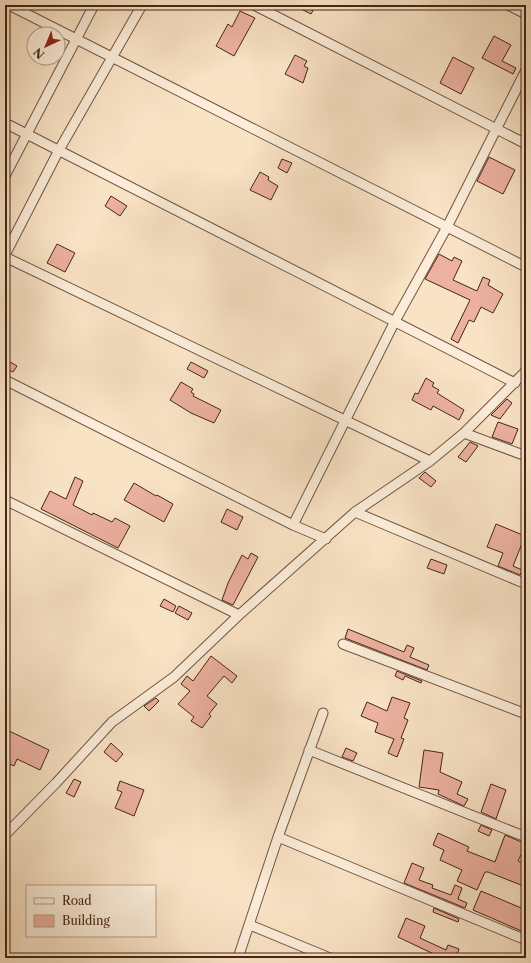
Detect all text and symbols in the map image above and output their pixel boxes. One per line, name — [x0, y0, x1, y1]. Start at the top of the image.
north arrow — [26, 26, 66, 66]
text: N — [30, 45, 47, 62]
legend — [26, 885, 156, 937]
text: Road — [62, 893, 92, 908]
text: Building — [62, 913, 110, 928]

